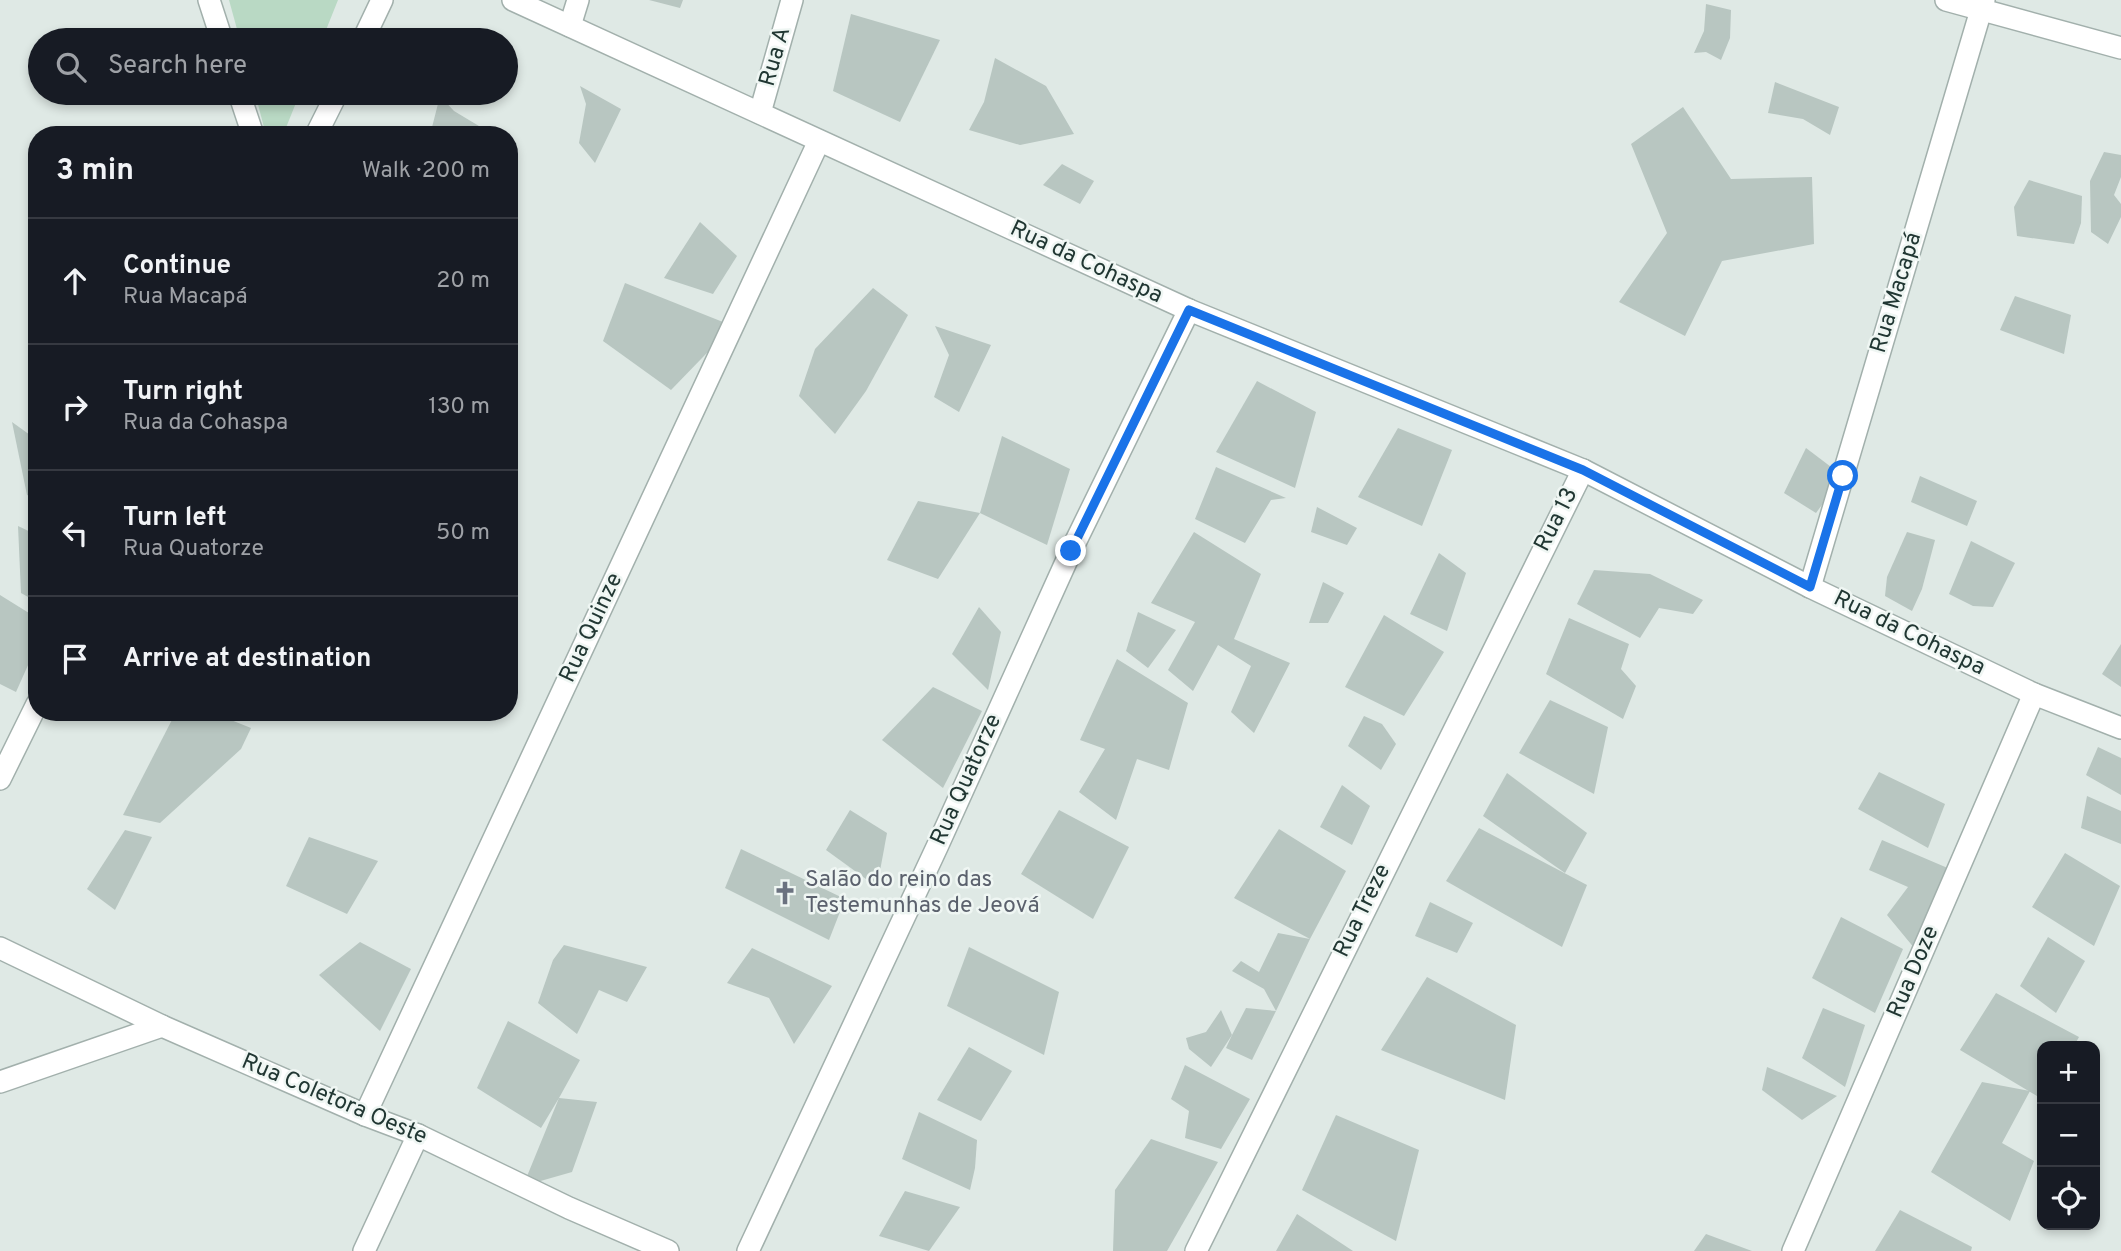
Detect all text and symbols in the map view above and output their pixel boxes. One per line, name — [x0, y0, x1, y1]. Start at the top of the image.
street label: Rua A — [754, 24, 798, 90]
search box — [28, 28, 518, 105]
icon: search — [52, 48, 90, 86]
text: Search here — [108, 50, 247, 83]
text: 3 min — [56, 153, 134, 190]
text: Walk · 200 m — [362, 157, 490, 186]
street label: Rua da Cohaspa — [1005, 215, 1167, 311]
street label: Rua Macapá — [1865, 229, 1929, 357]
text: Continue — [123, 250, 231, 283]
icon: ahead — [56, 262, 94, 300]
text: 20 m — [436, 267, 490, 296]
text: Rua Macapá — [123, 283, 248, 312]
text: Turn right — [123, 376, 243, 409]
icon: right — [56, 388, 94, 426]
text: 130 m — [428, 393, 490, 422]
text: Rua da Cohaspa — [123, 409, 288, 438]
route start — [1827, 460, 1858, 491]
street label: Rua 13 — [1529, 483, 1585, 557]
text: Turn left — [123, 502, 227, 535]
icon: left — [56, 514, 94, 552]
text: 50 m — [436, 519, 490, 548]
text: Rua Quatorze — [123, 535, 264, 564]
route end — [1055, 535, 1086, 566]
street label: Rua Quinze — [554, 568, 630, 688]
street label: Rua da Cohaspa — [1828, 585, 1990, 683]
icon: arrive — [56, 640, 94, 678]
text: Arrive at destination — [123, 643, 371, 676]
street label: Rua Quatorze — [925, 710, 1009, 850]
street label: Rua Treze — [1328, 860, 1398, 962]
place label: Salão do reino das Testemunhas de Jeová — [805, 866, 1040, 921]
church icon: Salão do reino das Testemunhas de Jeová — [771, 879, 799, 907]
street label: Rua Doze — [1882, 922, 1946, 1022]
map controls — [2037, 1041, 2100, 1230]
button: + — [2037, 1041, 2100, 1104]
street label: Rua Coletora Oeste — [237, 1048, 431, 1152]
button: − — [2037, 1104, 2100, 1167]
button: locate — [2037, 1167, 2100, 1230]

